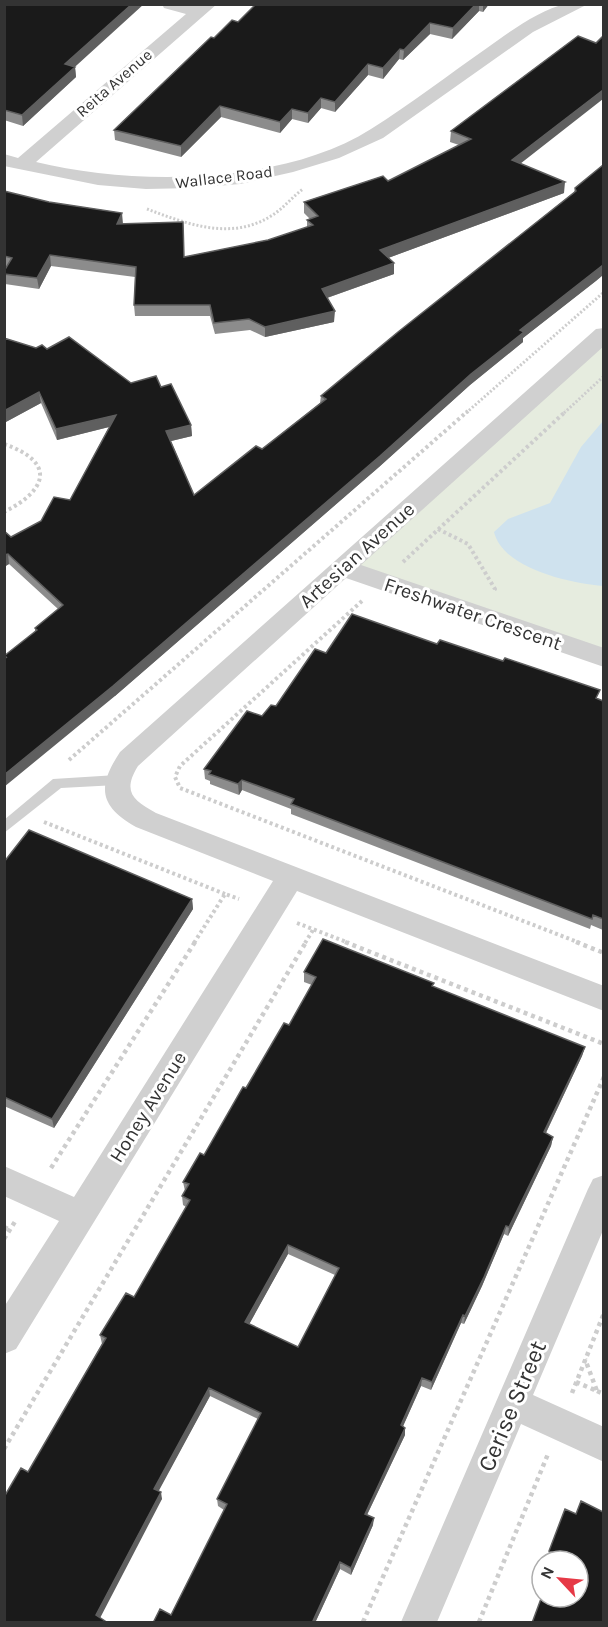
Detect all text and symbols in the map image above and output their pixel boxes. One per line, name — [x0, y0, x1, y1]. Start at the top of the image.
street label: Reita Avenue — [72, 45, 156, 121]
street label: Wallace Road — [174, 162, 274, 192]
street label: Artesian Avenue — [295, 497, 419, 613]
street label: Freshwater Crescent — [381, 573, 565, 655]
street label: Honey Avenue — [105, 1047, 191, 1167]
street label: Cerise Street — [472, 1336, 552, 1476]
north arrow — [530, 1549, 590, 1609]
text: N — [536, 1563, 558, 1582]

